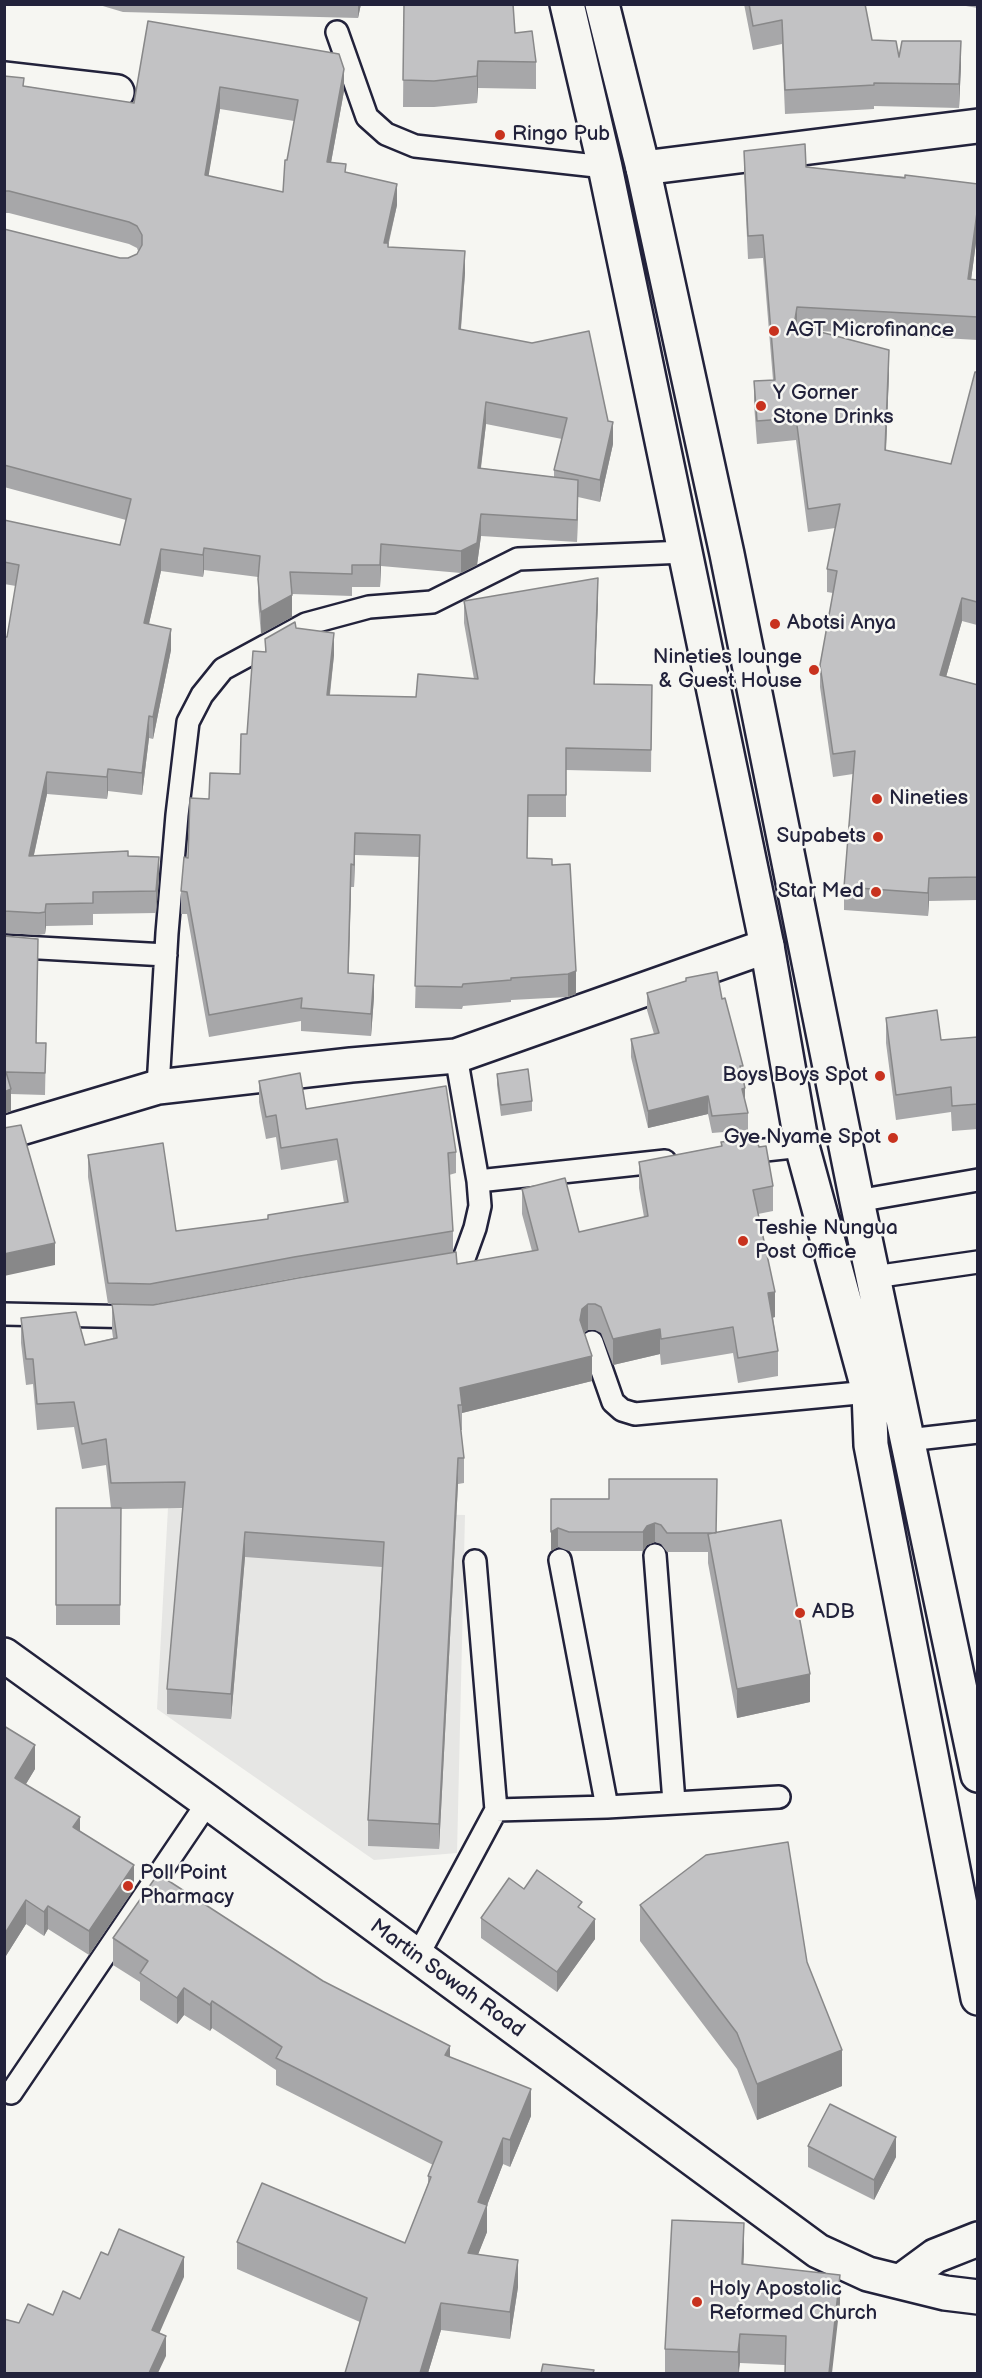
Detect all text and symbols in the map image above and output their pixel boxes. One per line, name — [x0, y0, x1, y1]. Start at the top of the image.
place label: Ringo Pub — [512, 122, 610, 148]
marker: Ringo Pub — [493, 128, 507, 142]
place label: AGT Microfinance — [786, 318, 954, 344]
marker: AGT Microfinance — [767, 324, 781, 338]
place label: Y Gorner Stone Drinks — [773, 381, 894, 431]
marker: Y Gorner Stone Drinks — [754, 399, 768, 413]
place label: Abotsi Anya — [787, 611, 896, 637]
marker: Abotsi Anya — [768, 617, 782, 631]
place label: Nineties lounge & Guest House — [653, 645, 802, 695]
marker: Nineties lounge & Guest House — [807, 663, 821, 677]
place label: Nineties — [889, 786, 968, 812]
marker: Nineties — [870, 792, 884, 806]
place label: Supabets — [777, 824, 866, 850]
marker: Supabets — [871, 830, 885, 844]
place label: Star Med — [778, 879, 864, 905]
marker: Star Med — [869, 885, 883, 899]
place label: Boys Boys Spot — [722, 1063, 868, 1089]
marker: Boys Boys Spot — [873, 1069, 887, 1083]
place label: Gye Nyame Spot — [724, 1125, 881, 1151]
marker: Gye Nyame Spot — [886, 1131, 900, 1145]
place label: Teshie Nungua Post Office — [755, 1216, 898, 1266]
marker: Teshie Nungua Post Office — [736, 1234, 750, 1248]
place label: ADB — [812, 1600, 855, 1626]
marker: ADB — [793, 1606, 807, 1620]
place label: Poll Point Pharmacy — [140, 1861, 234, 1911]
marker: Poll Point Pharmacy — [121, 1879, 135, 1893]
street label: Martin Sowah Road — [365, 1914, 529, 2044]
place label: Holy Apostolic Reformed Church — [709, 2277, 877, 2327]
marker: Holy Apostolic Reformed Church — [690, 2295, 704, 2309]

